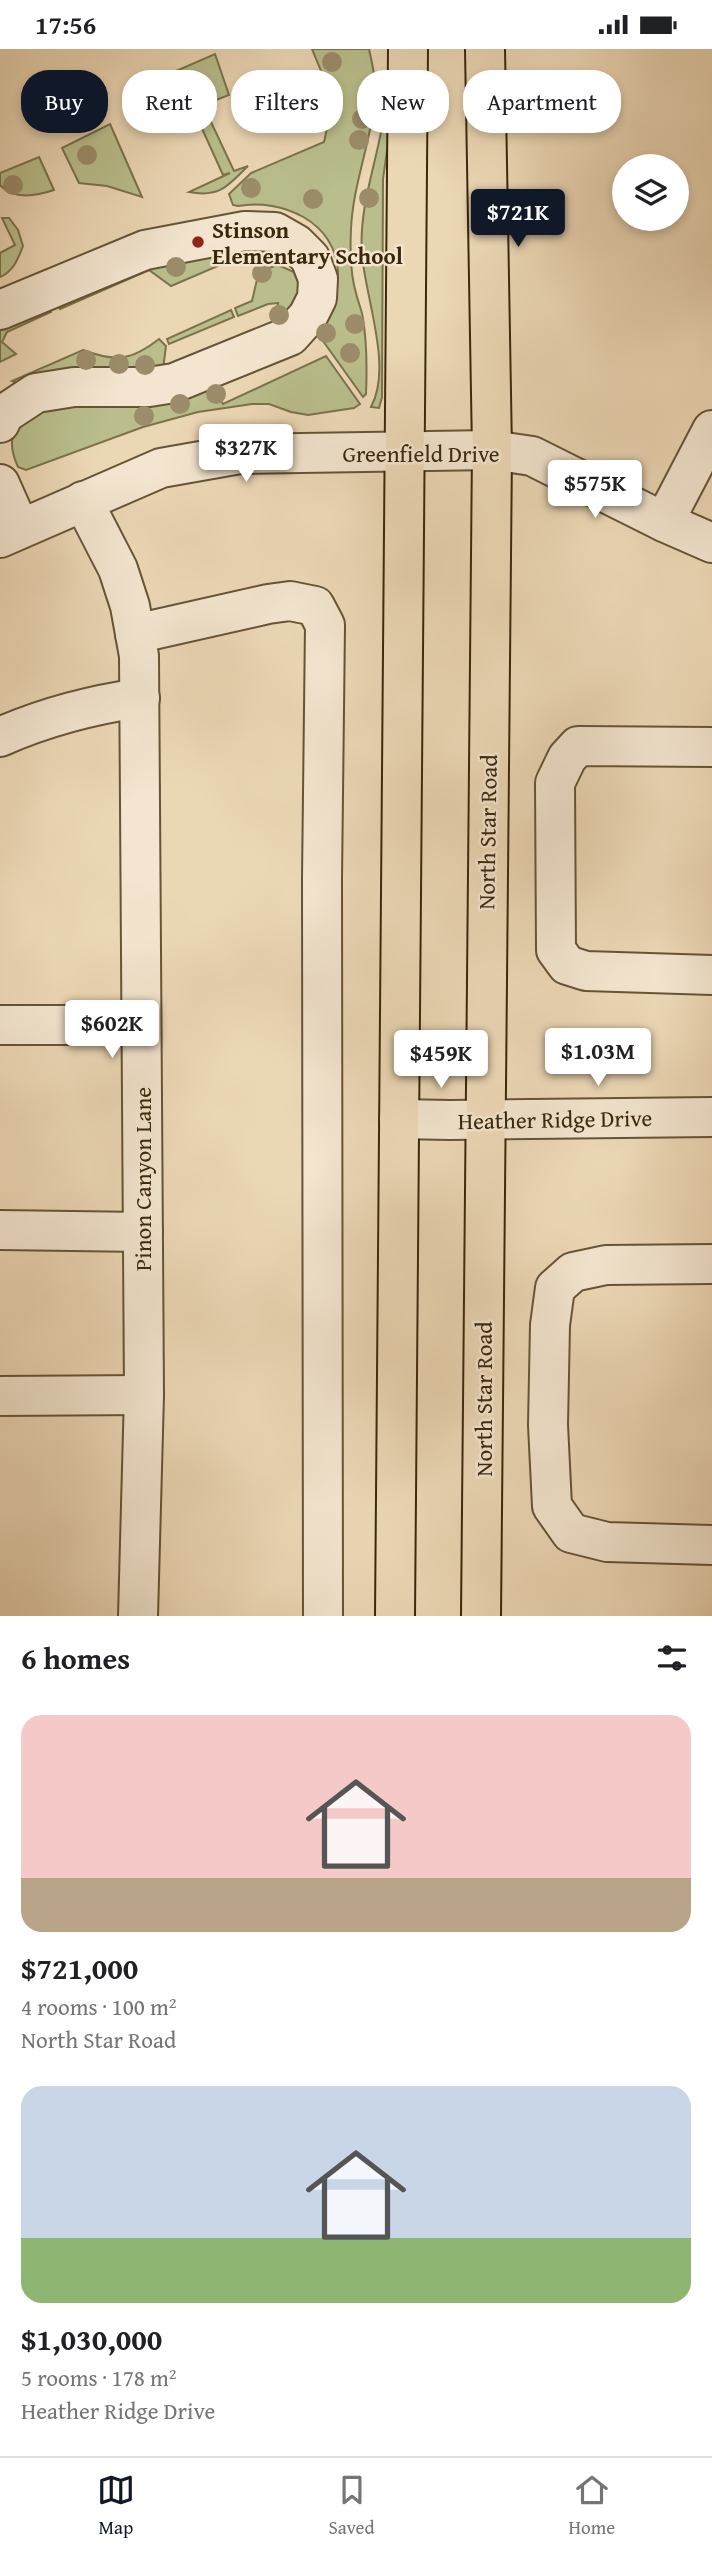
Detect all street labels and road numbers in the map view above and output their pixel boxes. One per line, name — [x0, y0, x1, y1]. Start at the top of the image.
street label: Greenfield Drive — [342, 437, 500, 470]
street label: North Star Road — [469, 753, 505, 910]
street label: Pinon Canyon Lane — [126, 1087, 159, 1271]
street label: Heather Ridge Drive — [458, 1101, 652, 1137]
street label: North Star Road — [467, 1321, 500, 1477]

